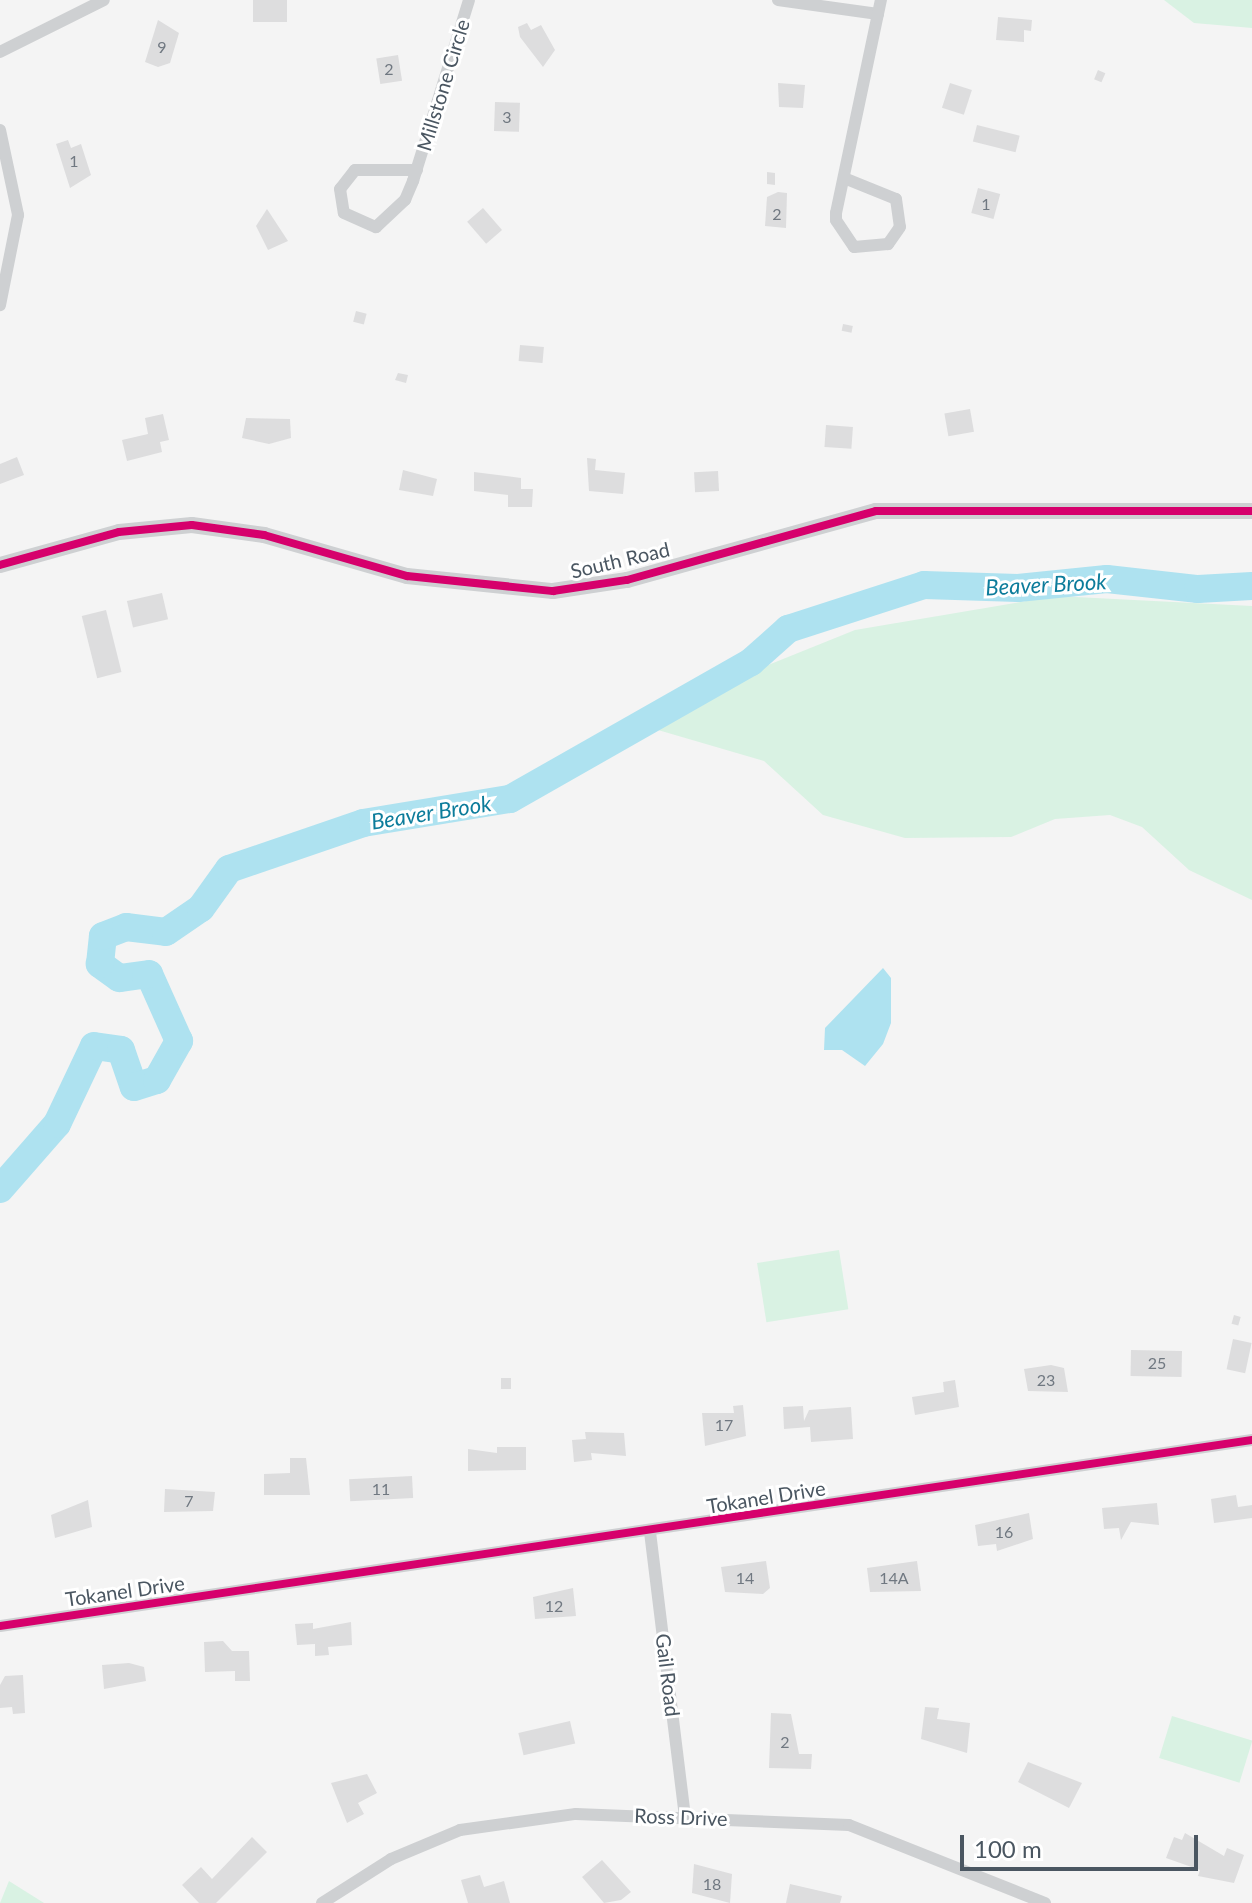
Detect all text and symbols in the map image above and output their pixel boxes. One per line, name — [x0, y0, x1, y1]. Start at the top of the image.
street label: Millstone Circle — [412, 16, 474, 154]
house number: 9 — [157, 37, 167, 57]
house number: 2 — [384, 59, 394, 79]
house number: 3 — [502, 107, 512, 127]
house number: 1 — [69, 151, 79, 171]
house number: 1 — [981, 194, 991, 214]
house number: 2 — [772, 204, 782, 224]
street label: South Road — [568, 537, 672, 583]
water label: Beaver Brook — [985, 568, 1107, 600]
water label: Beaver Brook — [369, 789, 493, 835]
house number: 25 — [1148, 1353, 1166, 1373]
house number: 23 — [1037, 1370, 1055, 1390]
house number: 17 — [715, 1415, 733, 1435]
street label: Tokanel Drive — [705, 1476, 827, 1518]
house number: 11 — [372, 1479, 390, 1499]
house number: 7 — [184, 1491, 194, 1511]
house number: 16 — [995, 1522, 1013, 1542]
house number: 14 — [736, 1568, 754, 1588]
house number: 14A — [879, 1568, 909, 1588]
street label: Tokanel Drive — [64, 1571, 186, 1611]
house number: 12 — [545, 1596, 563, 1616]
street label: Gail Road — [651, 1632, 685, 1718]
house number: 2 — [780, 1732, 790, 1752]
street label: Ross Drive — [634, 1803, 728, 1831]
scale bar — [964, 1819, 1202, 1869]
text: 100 m — [974, 1834, 1042, 1863]
house number: 18 — [703, 1874, 721, 1894]

